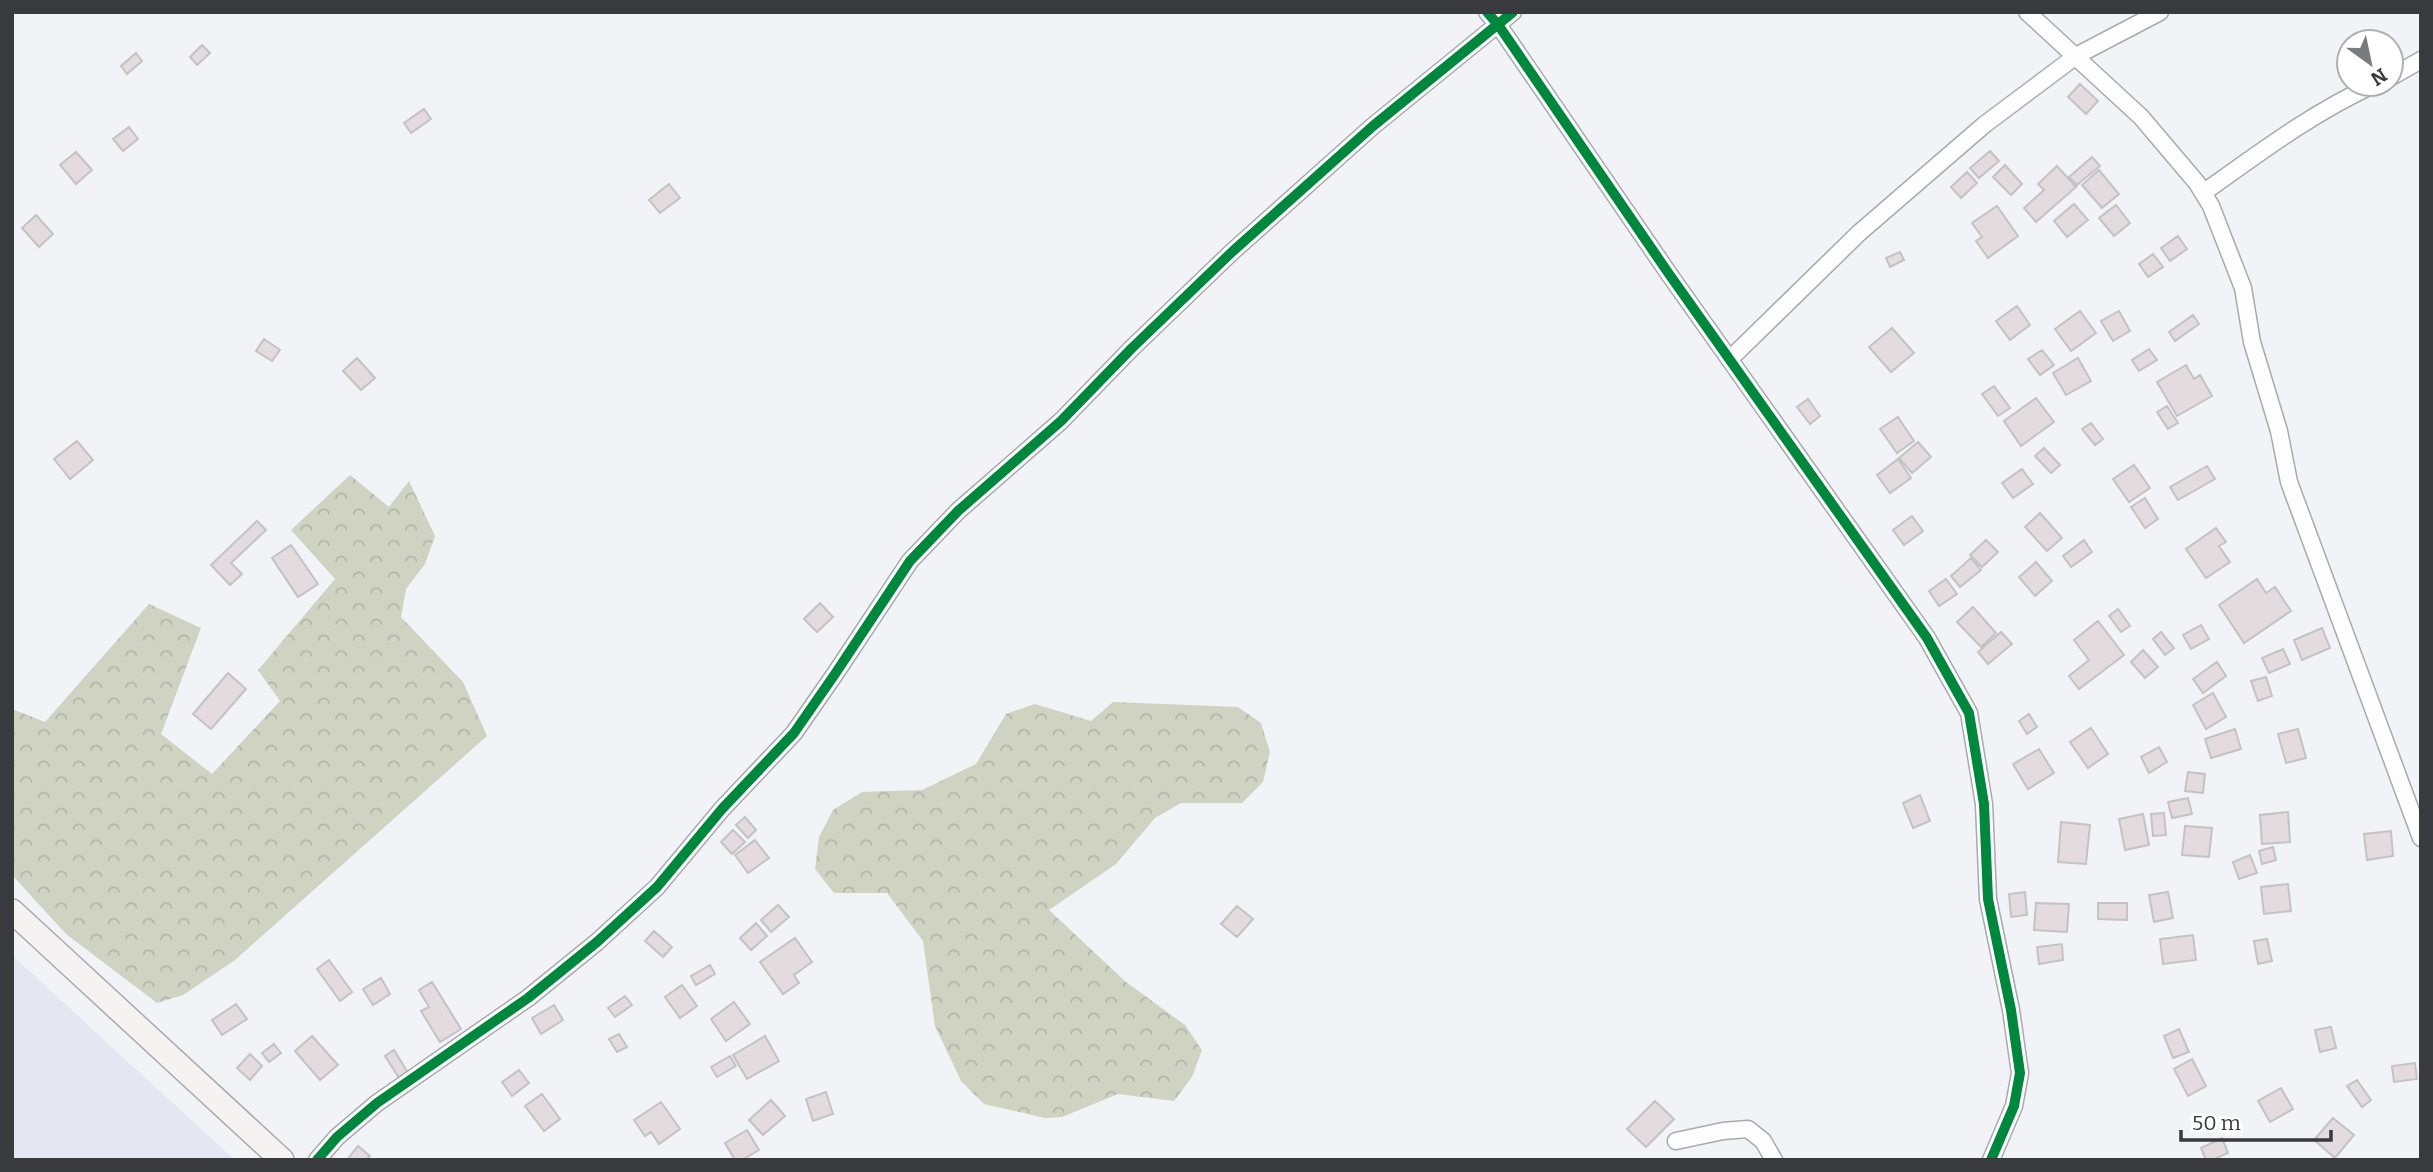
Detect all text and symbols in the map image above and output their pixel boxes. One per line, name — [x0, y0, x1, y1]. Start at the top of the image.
north arrow — [2335, 28, 2405, 98]
text: N — [2366, 63, 2391, 91]
scale bar — [2181, 1098, 2332, 1142]
text: 50 m — [2192, 1110, 2241, 1136]

